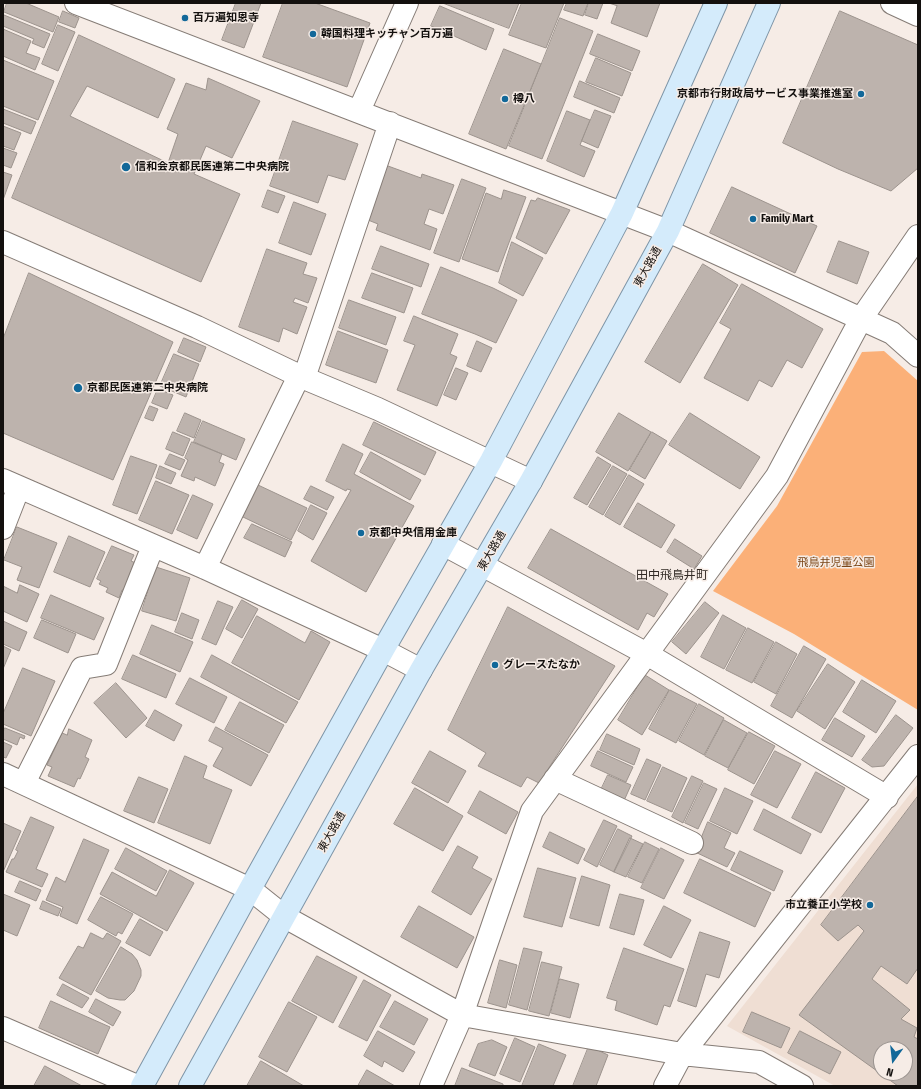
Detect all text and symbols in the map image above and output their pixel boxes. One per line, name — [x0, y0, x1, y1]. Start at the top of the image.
place label: 百万遍知恩寺 — [193, 11, 259, 25]
marker: 百万遍知恩寺 — [180, 13, 190, 23]
place label: 韓国料理キッチャン百万遍 — [321, 27, 453, 41]
marker: 韓国料理キッチャン百万遍 — [308, 29, 318, 39]
place label: 京都市行財政局サービス事業推進室 — [677, 87, 853, 101]
marker: 京都市行財政局サービス事業推進室 — [856, 89, 866, 99]
place label: 樽八 — [513, 92, 535, 106]
marker: 樽八 — [500, 94, 510, 104]
place label: 信和会京都民医連第二中央病院 — [135, 160, 289, 174]
marker: 信和会京都民医連第二中央病院 — [120, 161, 132, 173]
place label: Family Mart — [761, 212, 814, 226]
marker: Family Mart — [748, 214, 758, 224]
street label: 東大路通 — [632, 245, 664, 289]
place label: 京都民医連第二中央病院 — [87, 381, 208, 395]
marker: 京都民医連第二中央病院 — [72, 382, 84, 394]
place label: 京都中央信用金庫 — [369, 526, 457, 540]
marker: 京都中央信用金庫 — [356, 528, 366, 538]
street label: 東大路通 — [475, 529, 509, 573]
park label: 飛鳥井児童公園 — [798, 556, 874, 570]
district label: 田中飛鳥井町 — [636, 569, 708, 583]
place label: グレースたなか — [503, 658, 580, 672]
marker: グレースたなか — [490, 660, 500, 670]
street label: 東大路通 — [316, 810, 348, 854]
place label: 市立養正小学校 — [785, 898, 862, 912]
marker: 市立養正小学校 — [865, 900, 875, 910]
north arrow — [873, 1041, 913, 1081]
text: N — [885, 1065, 895, 1079]

